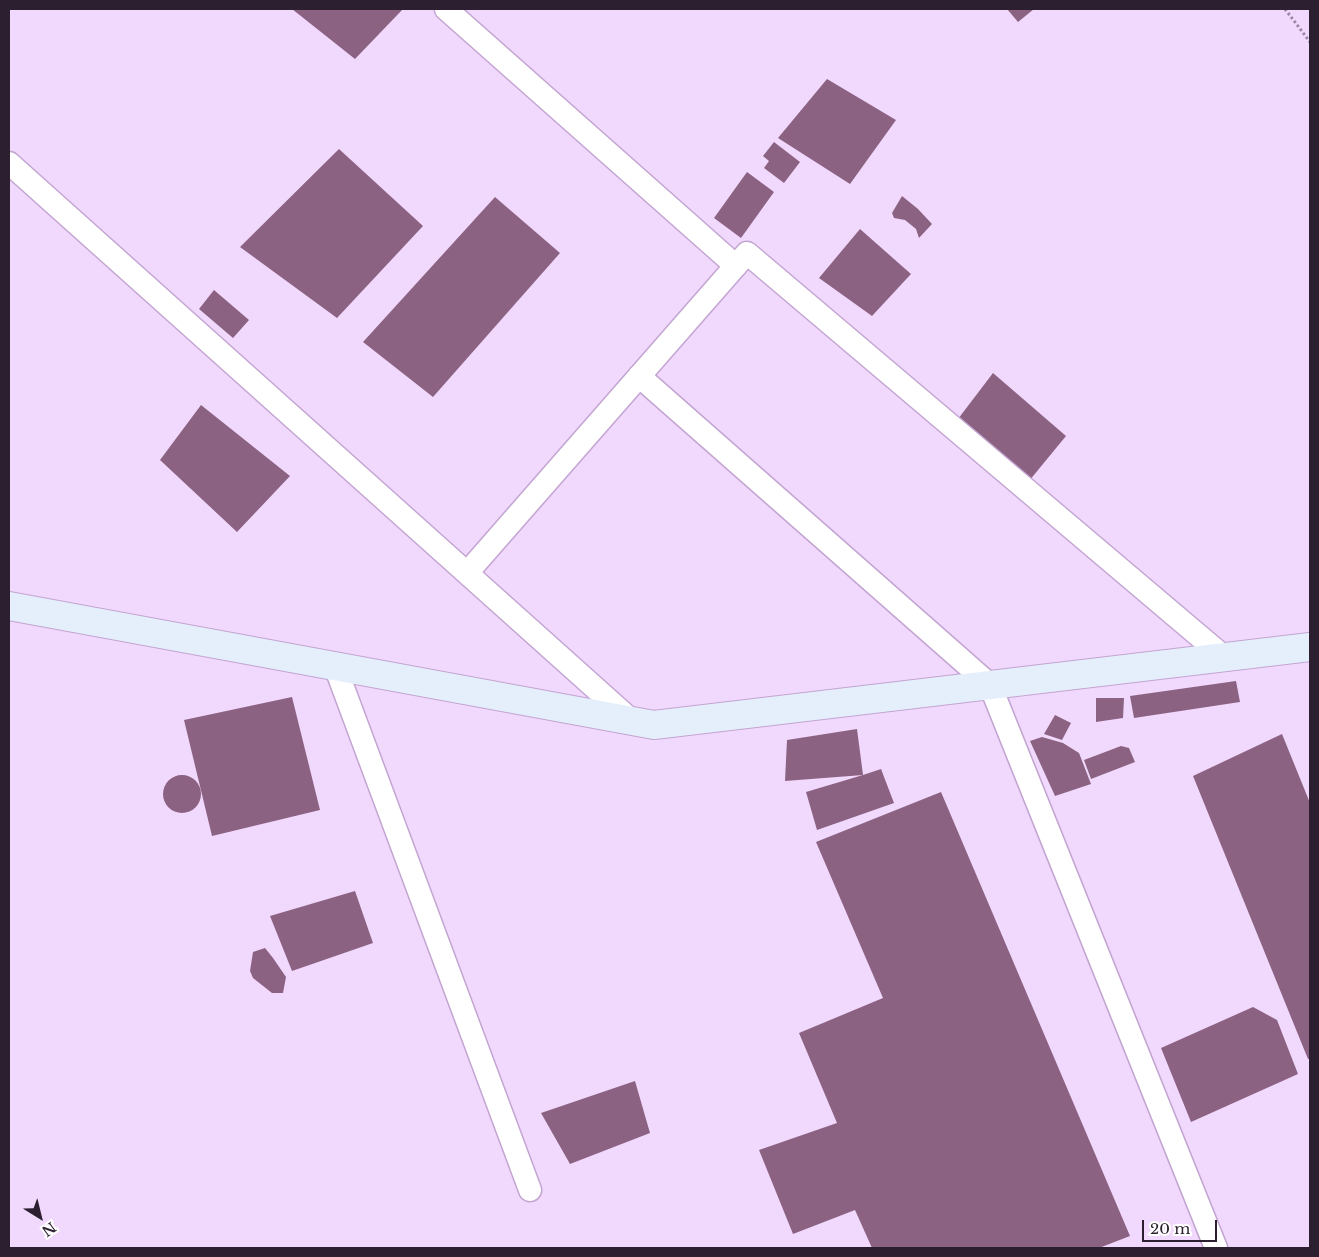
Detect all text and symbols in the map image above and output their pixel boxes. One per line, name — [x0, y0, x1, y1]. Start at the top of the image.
north arrow — [15, 1192, 65, 1242]
scale bar — [1144, 1210, 1219, 1242]
text: N — [38, 1218, 59, 1240]
text: 20 m — [1150, 1219, 1190, 1238]

